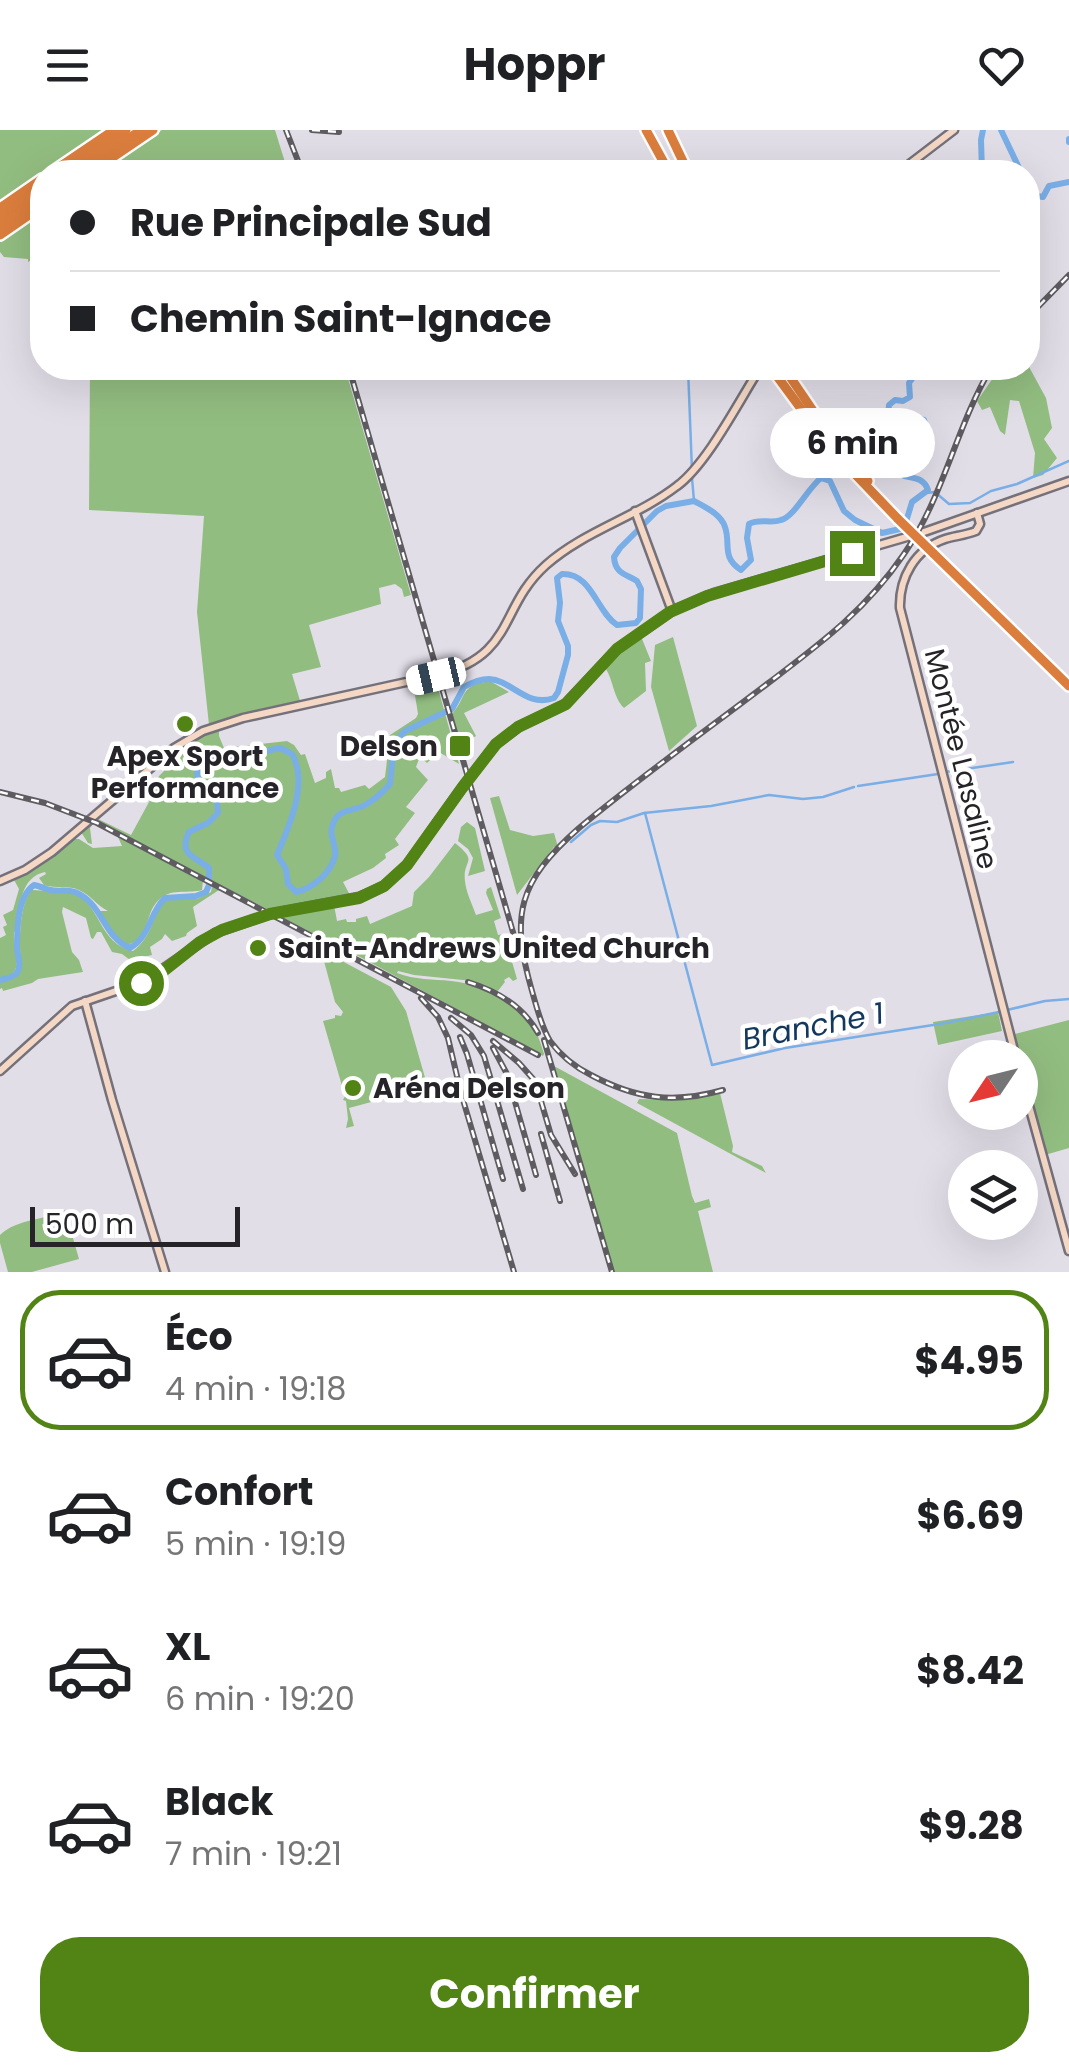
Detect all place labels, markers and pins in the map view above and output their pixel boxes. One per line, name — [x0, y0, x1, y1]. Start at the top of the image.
marker: Apex Sport Performance — [174, 713, 196, 735]
place label: Delson — [340, 727, 438, 766]
marker: Delson — [447, 733, 473, 759]
place label: Apex Sport Performance — [91, 737, 279, 808]
place label: Saint-Andrews United Church — [278, 929, 710, 968]
marker: Saint-Andrews United Church — [247, 937, 269, 959]
place label: Aréna Delson — [373, 1069, 565, 1108]
marker: Aréna Delson — [342, 1077, 364, 1099]

